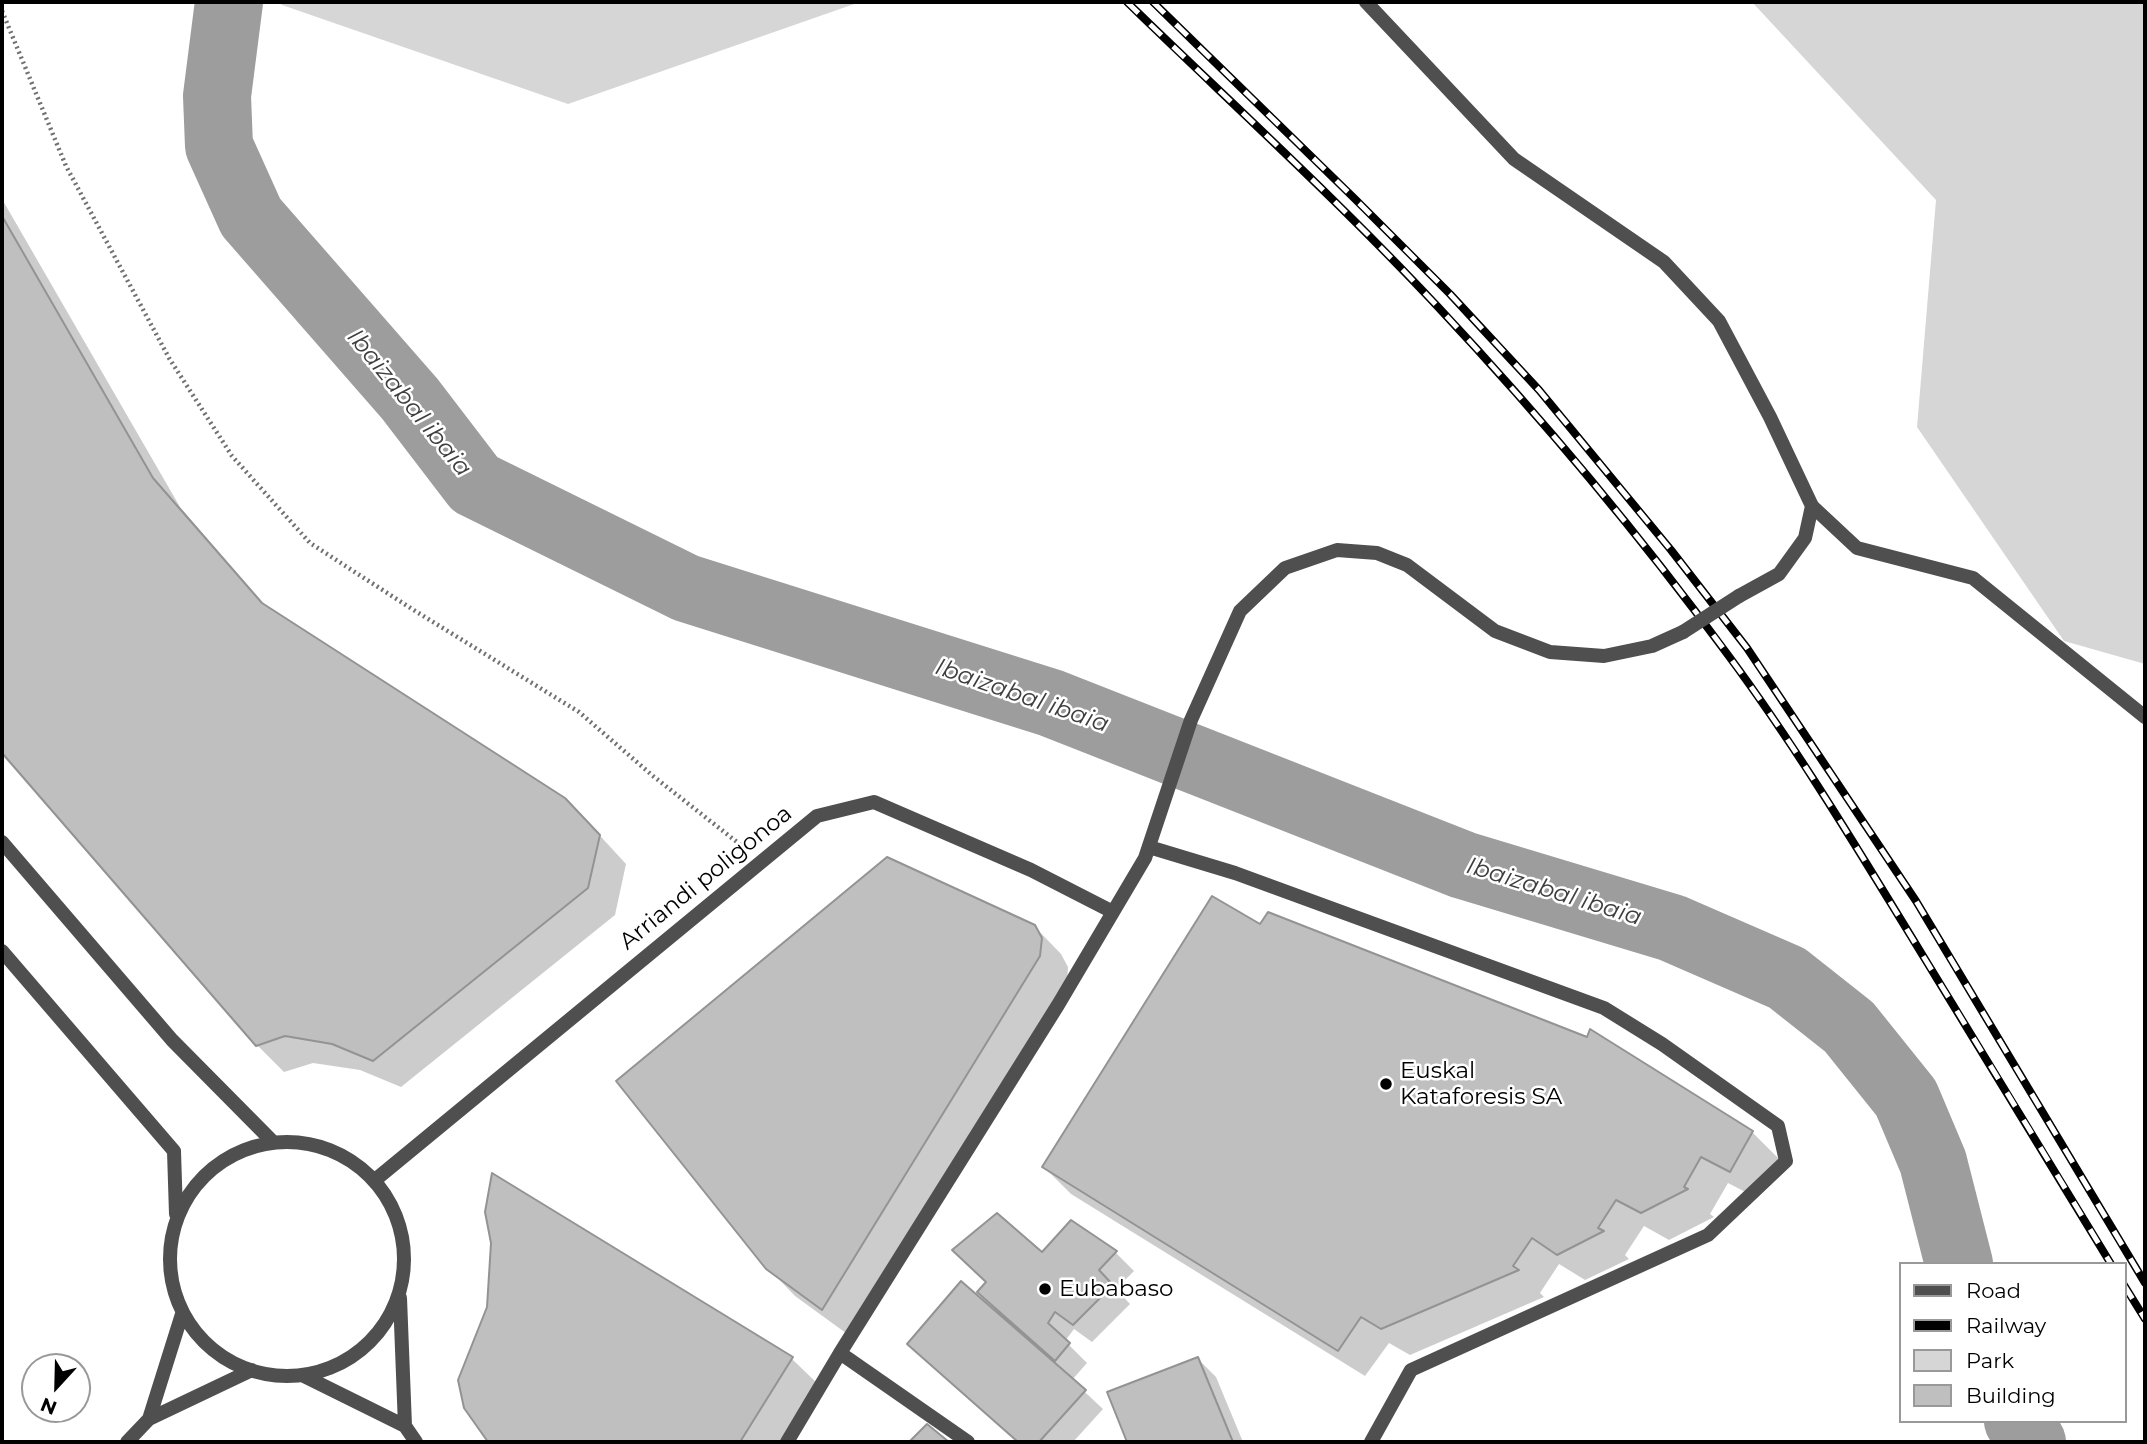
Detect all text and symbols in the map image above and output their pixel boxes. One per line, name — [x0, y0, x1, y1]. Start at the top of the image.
water label: Ibaizabal ibaia — [341, 323, 477, 483]
water label: Ibaizabal ibaia — [931, 653, 1113, 739]
street label: Arriandi poligonoa — [614, 800, 798, 956]
water label: Ibaizabal ibaia — [1463, 852, 1645, 932]
place label: Euskal Kataforesis SA — [1400, 1057, 1562, 1111]
marker: Euskal Kataforesis SA — [1378, 1076, 1394, 1092]
legend — [1898, 1262, 2126, 1423]
place label: Eubabaso — [1059, 1275, 1173, 1303]
text: Road — [1966, 1278, 2021, 1303]
marker: Eubabaso — [1037, 1281, 1053, 1297]
text: Railway — [1966, 1313, 2046, 1338]
text: Park — [1966, 1348, 2014, 1373]
north arrow — [21, 1353, 91, 1423]
text: Building — [1966, 1383, 2056, 1408]
text: N — [37, 1393, 60, 1420]

